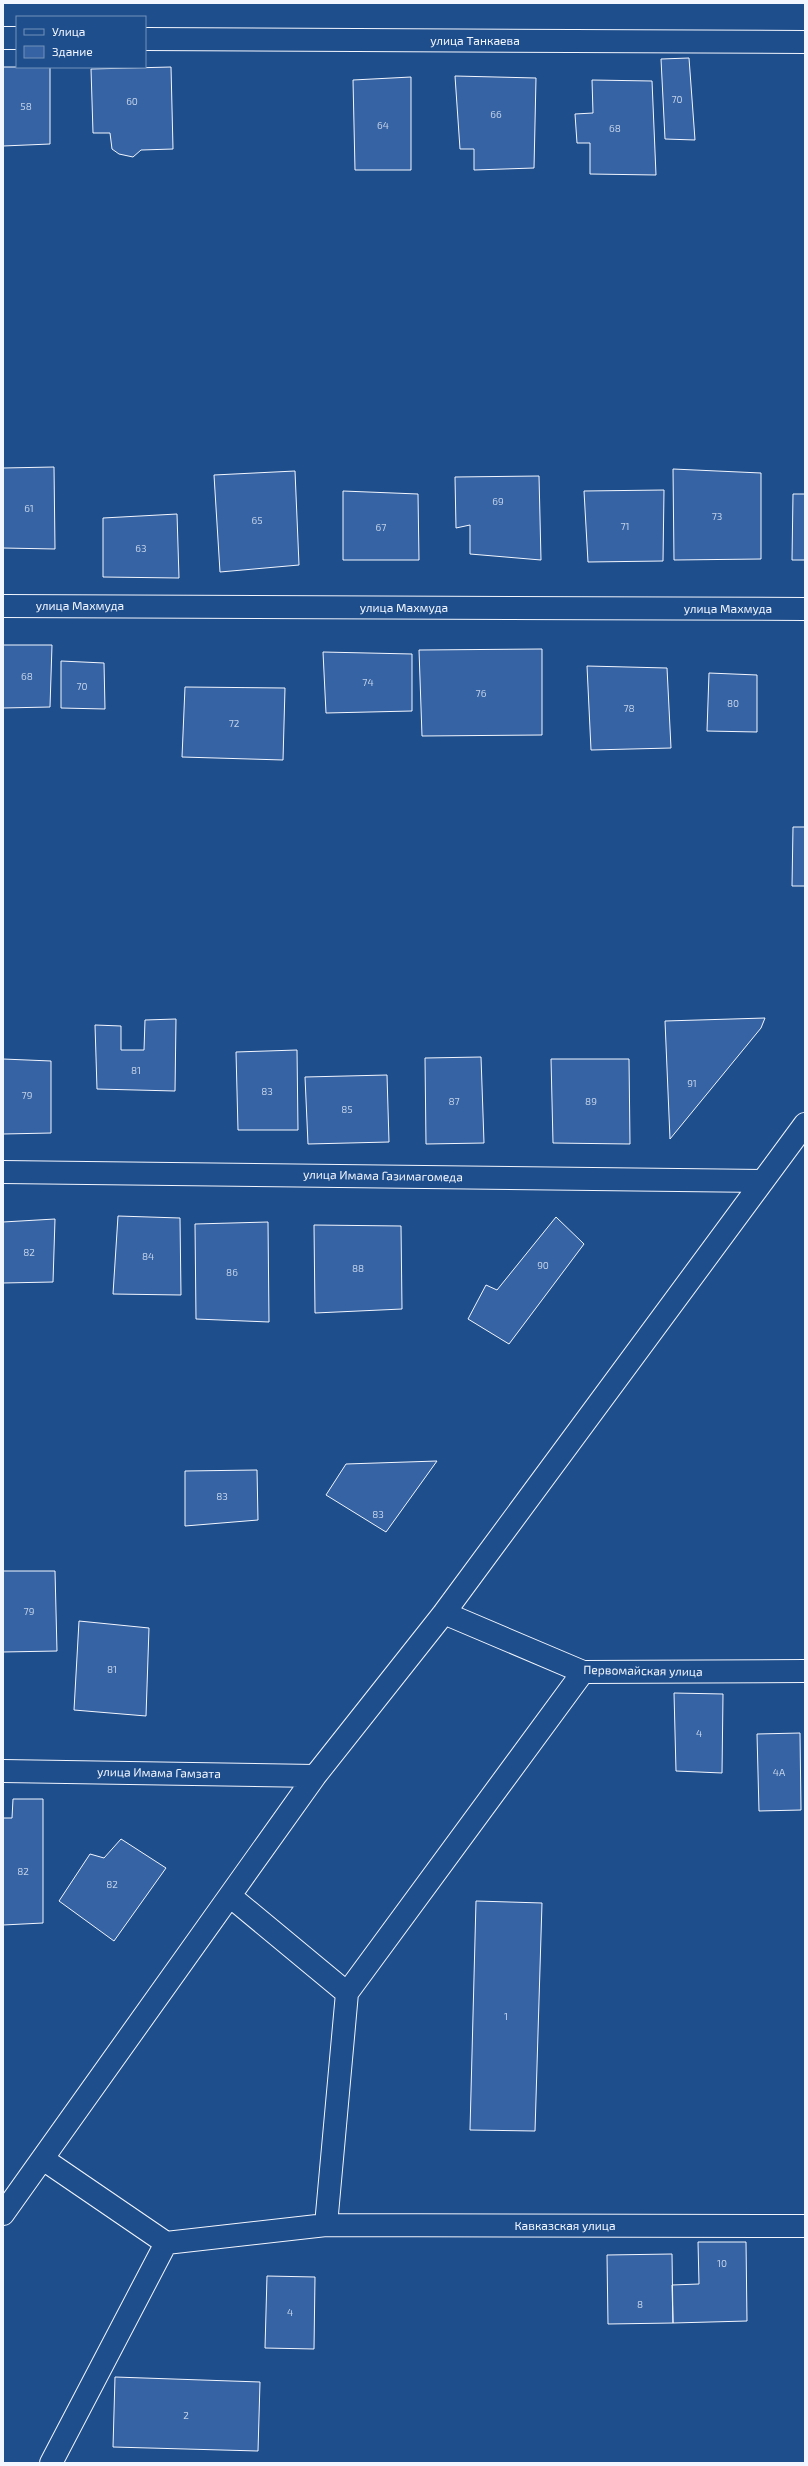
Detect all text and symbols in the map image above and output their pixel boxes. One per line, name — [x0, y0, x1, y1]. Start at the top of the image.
legend — [16, 16, 146, 68]
text: Улица — [52, 24, 85, 38]
street label: улица Танкаева — [430, 33, 520, 48]
text: Здание — [52, 44, 93, 58]
house number: 70 — [671, 93, 683, 105]
house number: 60 — [126, 95, 138, 107]
house number: 58 — [20, 100, 32, 112]
house number: 66 — [490, 108, 502, 120]
house number: 64 — [377, 119, 389, 131]
house number: 68 — [609, 122, 621, 134]
house number: 69 — [492, 495, 504, 507]
house number: 61 — [24, 502, 34, 514]
house number: 73 — [712, 510, 722, 522]
house number: 65 — [251, 514, 263, 526]
house number: 71 — [620, 520, 630, 532]
house number: 67 — [376, 521, 386, 533]
house number: 63 — [135, 542, 147, 554]
street label: улица Махмуда — [36, 598, 124, 613]
street label: улица Махмуда — [360, 600, 448, 615]
street label: улица Махмуда — [684, 601, 772, 616]
house number: 68 — [21, 670, 33, 682]
house number: 74 — [362, 676, 374, 688]
house number: 70 — [76, 680, 88, 692]
house number: 76 — [476, 687, 487, 699]
house number: 80 — [727, 697, 739, 709]
house number: 78 — [623, 702, 635, 714]
house number: 72 — [229, 717, 240, 729]
house number: 81 — [131, 1064, 141, 1076]
house number: 91 — [687, 1077, 697, 1089]
house number: 83 — [261, 1085, 273, 1097]
house number: 79 — [22, 1089, 33, 1101]
house number: 87 — [448, 1095, 460, 1107]
house number: 89 — [585, 1095, 597, 1107]
house number: 85 — [341, 1103, 353, 1115]
street label: улица Имама Газимагомеда — [303, 1167, 463, 1184]
house number: 82 — [23, 1246, 35, 1258]
house number: 84 — [142, 1250, 154, 1262]
house number: 90 — [537, 1259, 549, 1271]
house number: 88 — [352, 1262, 364, 1274]
house number: 86 — [226, 1266, 238, 1278]
house number: 83 — [216, 1490, 228, 1502]
house number: 83 — [372, 1508, 384, 1520]
house number: 79 — [24, 1605, 35, 1617]
street label: Первомайская улица — [583, 1662, 703, 1679]
house number: 81 — [107, 1663, 117, 1675]
house number: 4 — [696, 1727, 702, 1739]
street label: улица Имама Гамзата — [97, 1764, 221, 1781]
house number: 4А — [773, 1766, 786, 1778]
house number: 82 — [17, 1865, 29, 1877]
house number: 82 — [106, 1878, 118, 1890]
house number: 1 — [504, 2010, 508, 2022]
street label: Кавказская улица — [514, 2218, 616, 2233]
house number: 10 — [717, 2257, 727, 2269]
house number: 8 — [637, 2298, 643, 2310]
house number: 4 — [287, 2306, 293, 2318]
house number: 2 — [183, 2409, 189, 2421]

